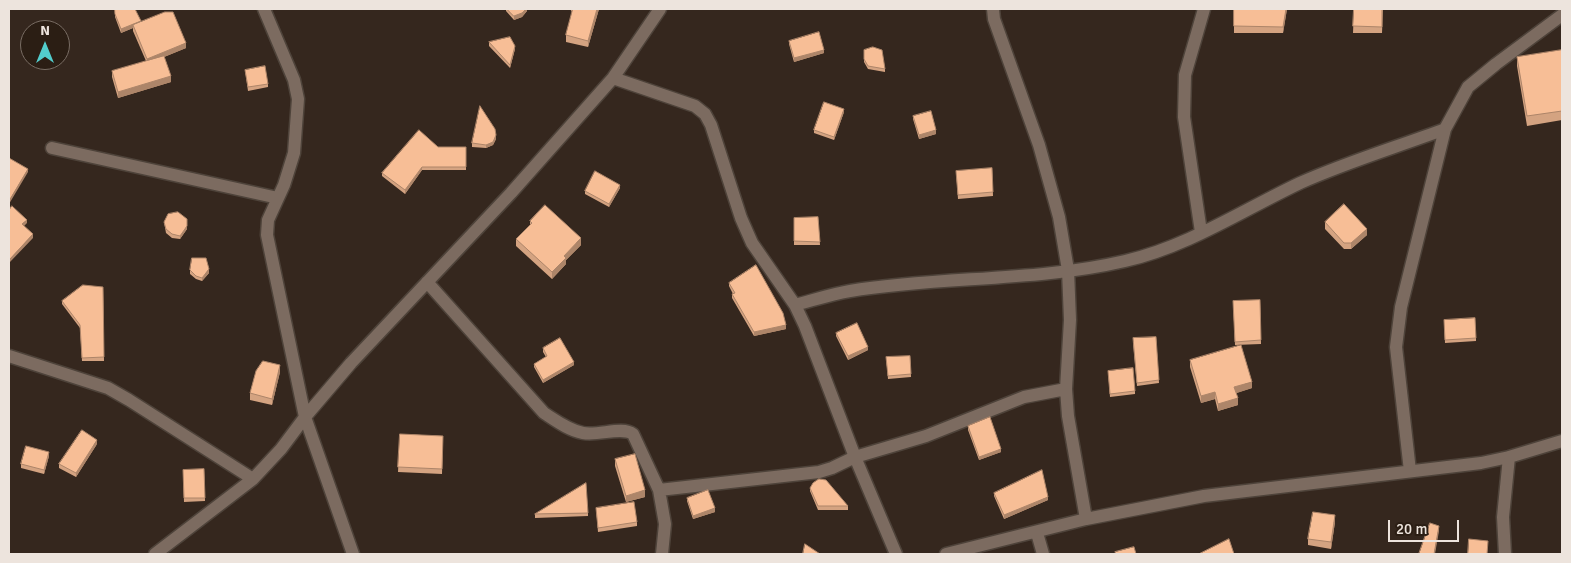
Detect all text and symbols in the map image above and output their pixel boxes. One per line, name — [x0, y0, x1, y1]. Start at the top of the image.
north arrow — [20, 20, 70, 70]
text: N — [40, 22, 50, 39]
scale bar — [1391, 510, 1462, 542]
text: 20 m — [1396, 520, 1427, 538]

